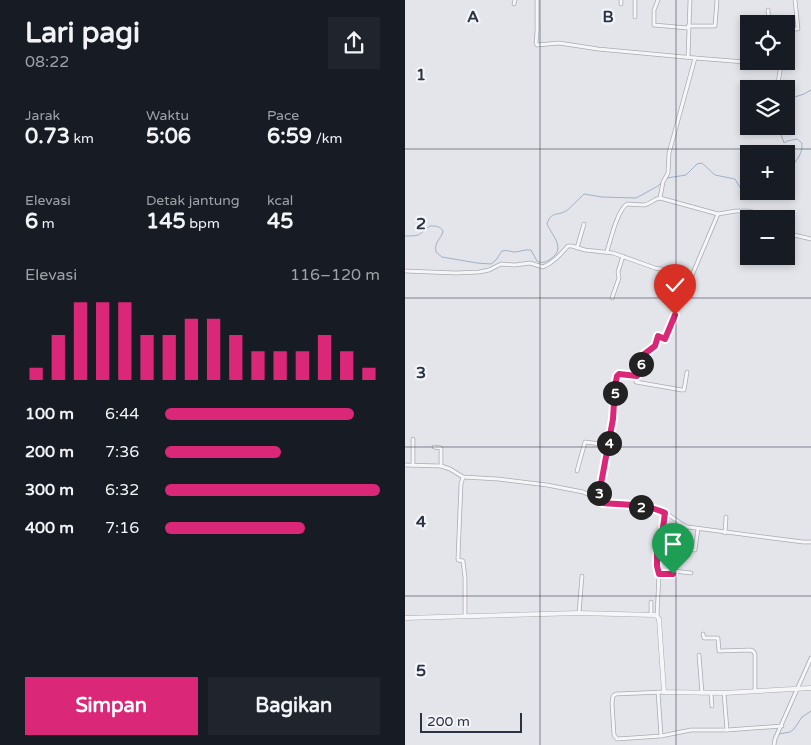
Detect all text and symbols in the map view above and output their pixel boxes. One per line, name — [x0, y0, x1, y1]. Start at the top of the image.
text: A — [467, 7, 479, 27]
text: B — [602, 7, 614, 27]
map controls — [740, 15, 795, 265]
button: locate — [740, 15, 795, 70]
text: Lari pagi — [25, 16, 140, 50]
button: share — [328, 17, 380, 69]
text: 08:22 — [25, 52, 69, 72]
text: 1 — [416, 65, 426, 85]
button: layers — [740, 80, 795, 135]
text: Jarak — [25, 107, 60, 124]
text: Waktu — [146, 107, 189, 124]
text: Pace — [267, 107, 299, 124]
text: 0.73 — [25, 124, 70, 149]
text: 5:06 — [146, 124, 191, 149]
text: 6:59 — [267, 124, 312, 149]
text: km — [70, 130, 94, 147]
text: /km — [312, 130, 342, 147]
button: + — [740, 145, 795, 200]
text: Elevasi — [25, 192, 71, 209]
text: Detak jantung — [146, 192, 240, 209]
text: kcal — [267, 192, 293, 209]
text: 6 — [25, 209, 38, 234]
text: 145 — [146, 209, 186, 234]
text: 45 — [267, 209, 293, 234]
button: − — [740, 210, 795, 265]
text: 2 — [416, 214, 426, 234]
text: m — [38, 215, 55, 232]
text: bpm — [186, 215, 220, 232]
pin — [654, 264, 696, 315]
text: Elevasi — [25, 265, 77, 285]
text: 116–120 m — [290, 265, 380, 285]
icon: check — [661, 271, 689, 299]
pin: 6 — [629, 352, 653, 376]
text: 6 — [637, 356, 646, 373]
text: 3 — [416, 363, 426, 383]
pin: 5 — [603, 380, 627, 406]
text: 5 — [611, 385, 620, 402]
text: 100 m — [25, 404, 74, 424]
text: 6:44 — [105, 404, 139, 424]
pin: 4 — [597, 430, 621, 456]
text: 4 — [605, 435, 614, 452]
text: 200 m — [25, 442, 74, 462]
text: 7:36 — [105, 442, 139, 462]
text: 300 m — [25, 480, 74, 500]
text: 6:32 — [105, 480, 139, 500]
pin: 3 — [587, 480, 611, 506]
text: 3 — [595, 485, 604, 502]
pin: 2 — [629, 494, 653, 520]
text: 2 — [637, 499, 646, 516]
text: 4 — [416, 512, 426, 532]
text: 400 m — [25, 518, 74, 538]
text: 7:16 — [105, 518, 139, 538]
pin — [652, 523, 694, 574]
icon: arrive — [659, 530, 687, 558]
text: 5 — [416, 661, 426, 681]
button: Simpan — [25, 677, 198, 735]
button: Bagikan — [208, 677, 380, 735]
scale bar — [420, 710, 523, 733]
text: 200 m — [427, 713, 470, 730]

